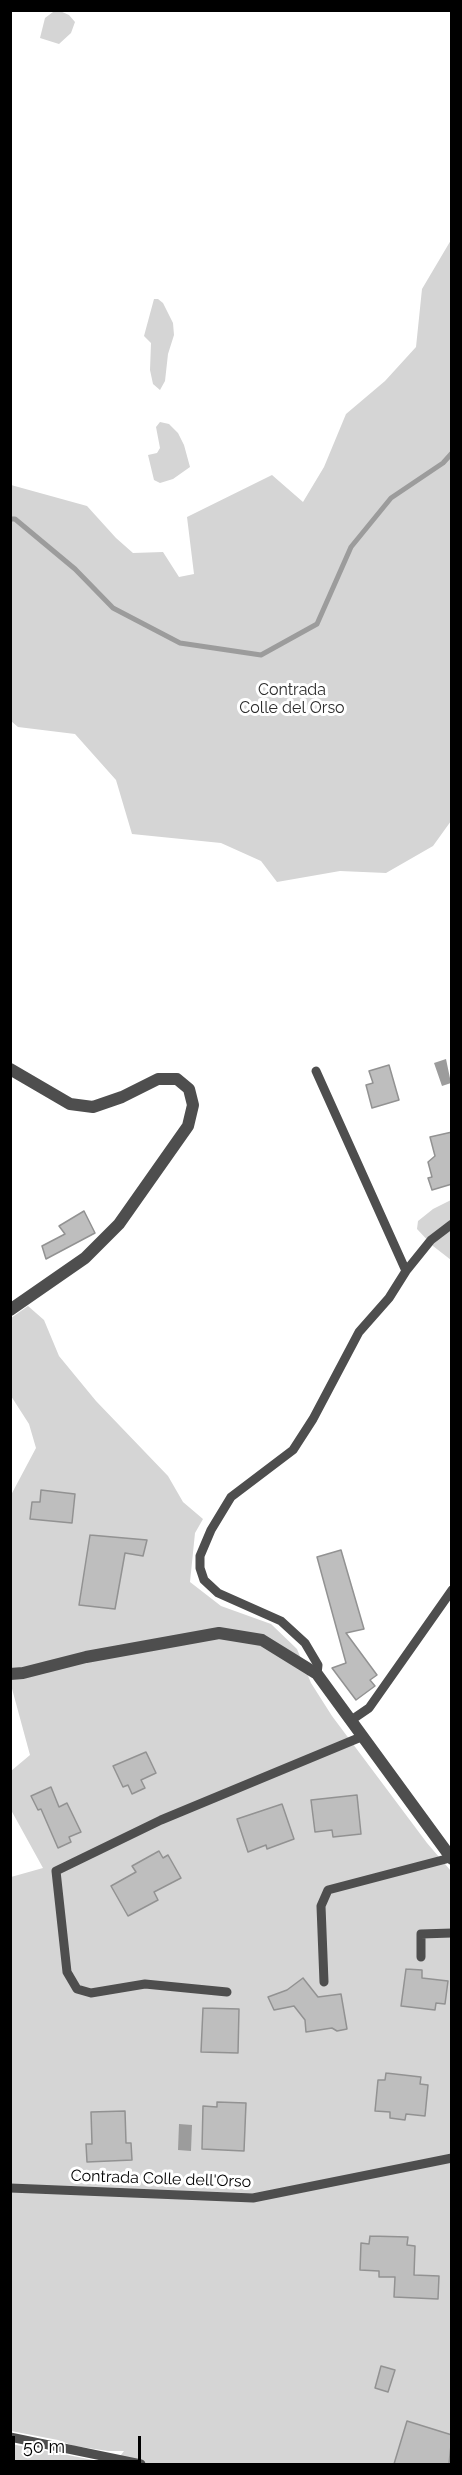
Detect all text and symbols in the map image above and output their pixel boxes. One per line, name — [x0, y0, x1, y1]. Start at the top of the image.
park label: Contrada Colle del Orso — [239, 680, 345, 718]
street label: Contrada Colle dell'Orso — [70, 2166, 252, 2192]
scale bar — [15, 2424, 144, 2462]
text: 50 m — [23, 2436, 65, 2457]

